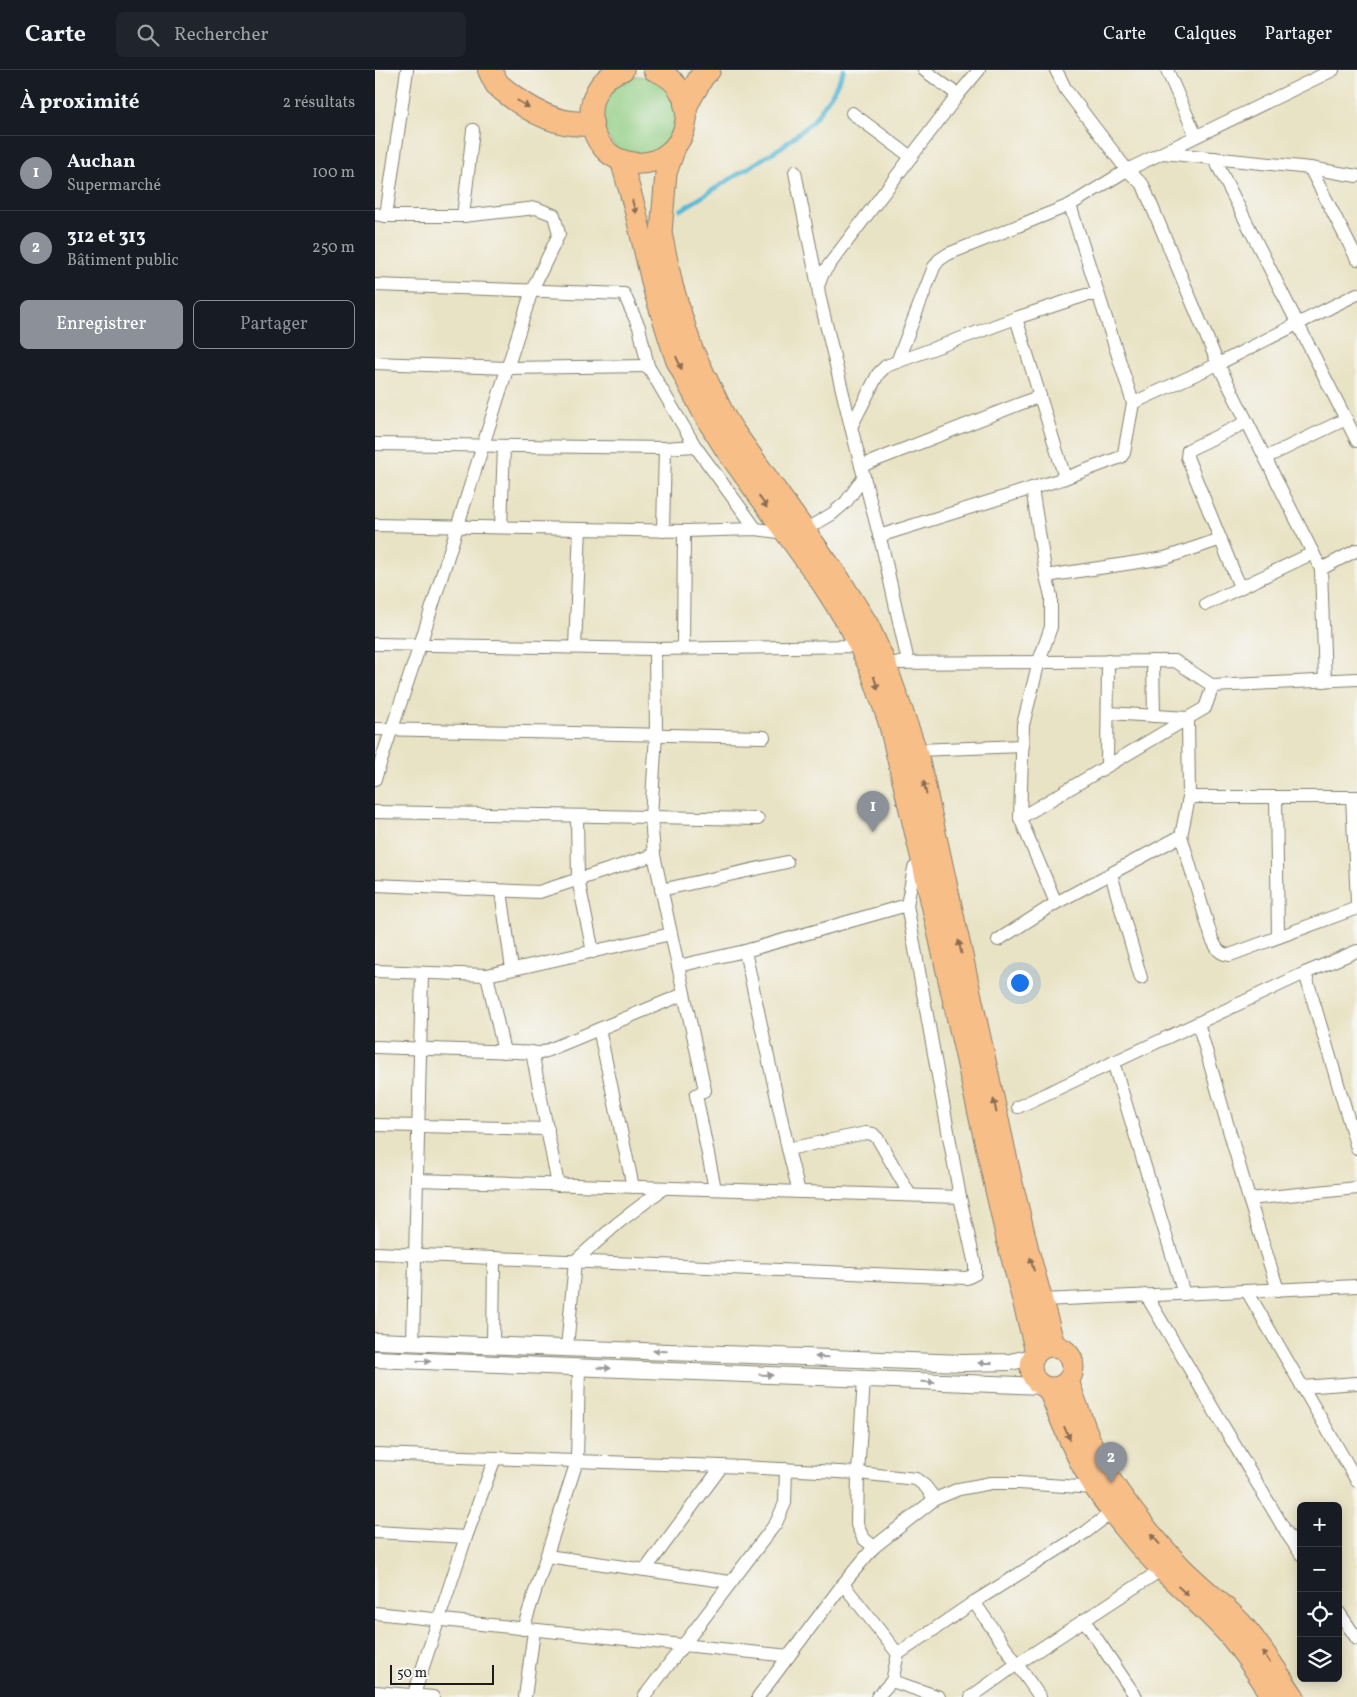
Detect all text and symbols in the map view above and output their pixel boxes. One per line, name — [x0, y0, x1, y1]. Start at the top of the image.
search box — [116, 12, 466, 57]
text: Carte — [25, 18, 86, 52]
icon: search — [134, 21, 162, 49]
text: Rechercher — [174, 22, 268, 48]
text: Carte — [1103, 22, 1146, 47]
text: Calques — [1174, 22, 1236, 47]
text: Partager — [1264, 22, 1332, 47]
text: À proximité — [20, 88, 139, 117]
text: 2 résultats — [282, 92, 355, 114]
one-way arrow — [517, 99, 530, 108]
text: Auchan — [67, 149, 135, 175]
text: 1 — [33, 162, 39, 184]
text: 100 m — [312, 162, 355, 184]
text: Supermarché — [67, 175, 161, 197]
one-way arrow — [630, 199, 638, 214]
text: 312 et 313 — [67, 224, 146, 250]
text: 2 — [32, 237, 40, 259]
text: 250 m — [312, 237, 355, 259]
text: Bâtiment public — [67, 250, 179, 272]
button: Enregistrer — [20, 300, 183, 349]
button: Partager — [193, 300, 355, 349]
one-way arrow — [675, 356, 683, 370]
one-way arrow — [758, 495, 768, 508]
one-way arrow — [872, 676, 880, 691]
one-way arrow — [921, 780, 929, 796]
pin: 1 — [857, 791, 889, 832]
one-way arrow — [956, 940, 964, 955]
your location — [1007, 970, 1033, 996]
one-way arrow — [991, 1098, 999, 1113]
one-way arrow — [1027, 1256, 1035, 1271]
one-way arrow — [651, 1347, 667, 1355]
one-way arrow — [814, 1353, 830, 1361]
one-way arrow — [416, 1357, 432, 1365]
one-way arrow — [976, 1359, 992, 1367]
one-way arrow — [596, 1364, 612, 1372]
one-way arrow — [758, 1371, 774, 1379]
one-way arrow — [921, 1378, 937, 1386]
one-way arrow — [1064, 1426, 1072, 1440]
pin: 2 — [1095, 1442, 1127, 1483]
map controls — [1297, 1502, 1342, 1682]
button: + — [1297, 1502, 1342, 1547]
one-way arrow — [1150, 1532, 1161, 1545]
button: − — [1297, 1547, 1342, 1592]
one-way arrow — [1177, 1585, 1189, 1597]
button: locate — [1297, 1592, 1342, 1637]
button: layers — [1297, 1637, 1342, 1682]
one-way arrow — [1262, 1650, 1271, 1664]
scale bar — [390, 1662, 494, 1685]
text: 50 m — [397, 1664, 427, 1683]

